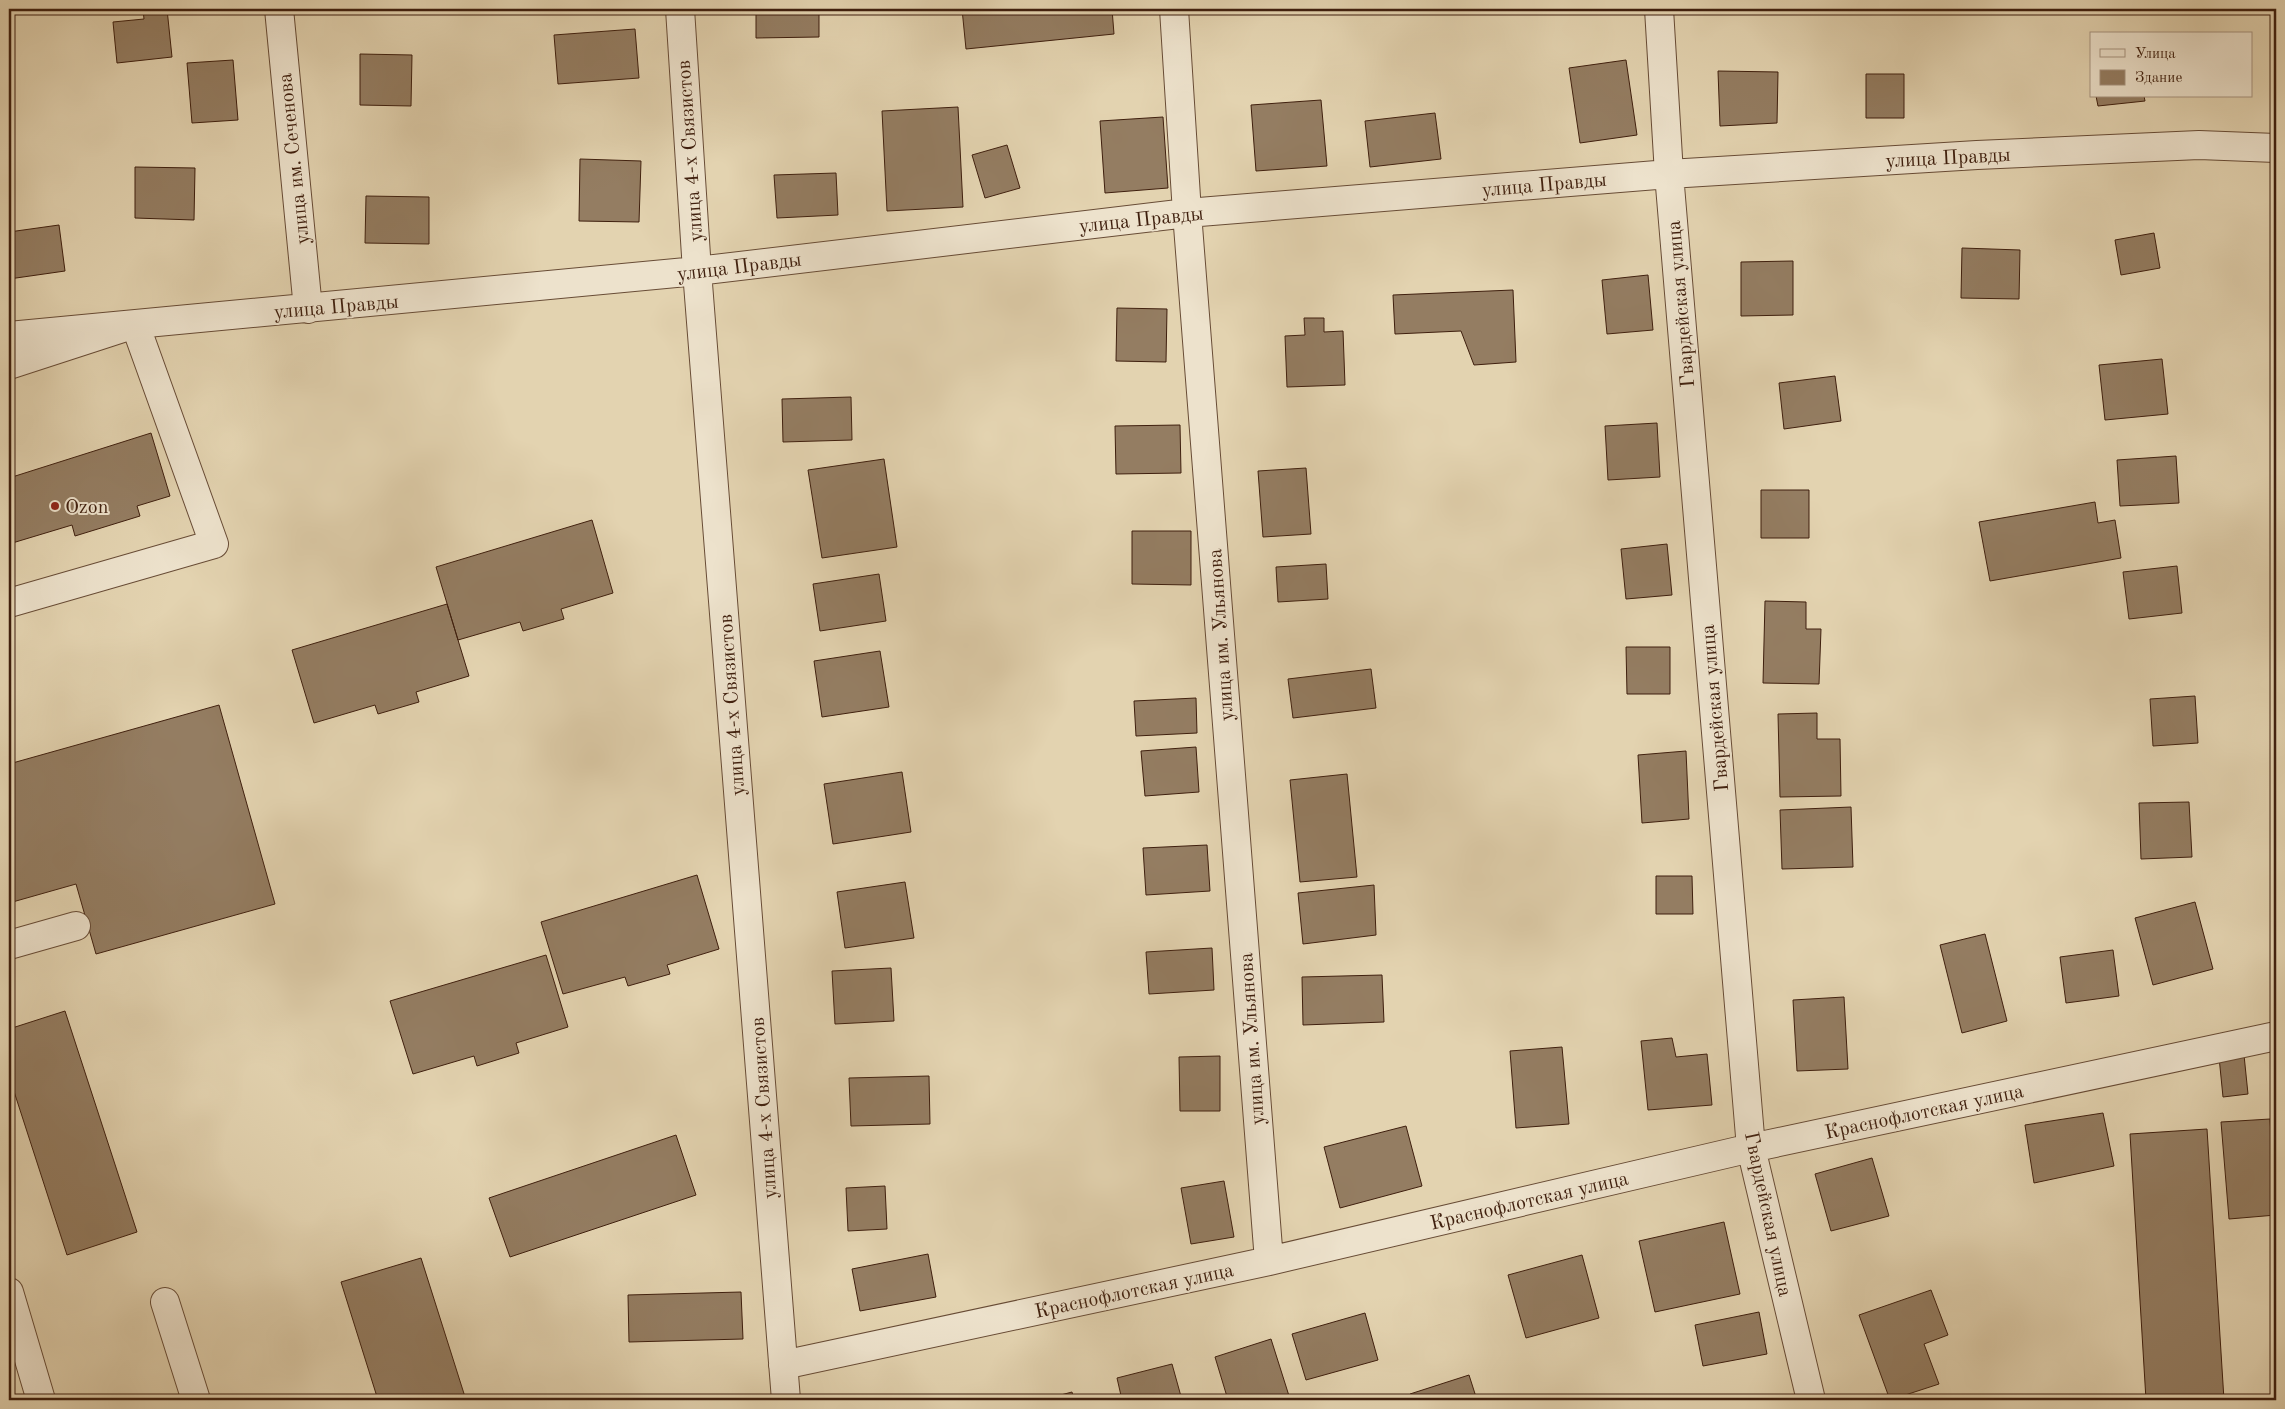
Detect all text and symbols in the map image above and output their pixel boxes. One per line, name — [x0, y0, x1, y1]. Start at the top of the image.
legend — [2090, 32, 2252, 98]
text: Улица — [2135, 47, 2176, 62]
street label: улица 4-х Связистов — [675, 59, 707, 242]
text: Здание — [2135, 71, 2182, 86]
street label: улица им. Сеченова — [276, 72, 314, 246]
street label: улица Правды — [1885, 146, 2011, 172]
street label: улица Правды — [1481, 171, 1607, 201]
street label: улица Правды — [1078, 204, 1205, 237]
street label: Гвардейская улица — [1665, 219, 1699, 388]
street label: улица Правды — [676, 250, 803, 286]
street label: улица Правды — [273, 293, 399, 323]
place label: Ozon — [65, 498, 109, 518]
marker: Ozon — [49, 500, 61, 512]
street label: улица им. Ульянова — [1206, 548, 1238, 722]
street label: улица 4-х Связистов — [717, 613, 749, 796]
street label: Гвардейская улица — [1699, 623, 1733, 792]
street label: улица им. Ульянова — [1237, 952, 1269, 1126]
street label: улица 4-х Связистов — [749, 1016, 781, 1199]
street label: Краснофлотская улица — [1823, 1082, 2026, 1144]
street label: Гвардейская улица — [1740, 1130, 1794, 1299]
street label: Краснофлотская улица — [1428, 1169, 1631, 1235]
street label: Краснофлотская улица — [1033, 1261, 1236, 1323]

